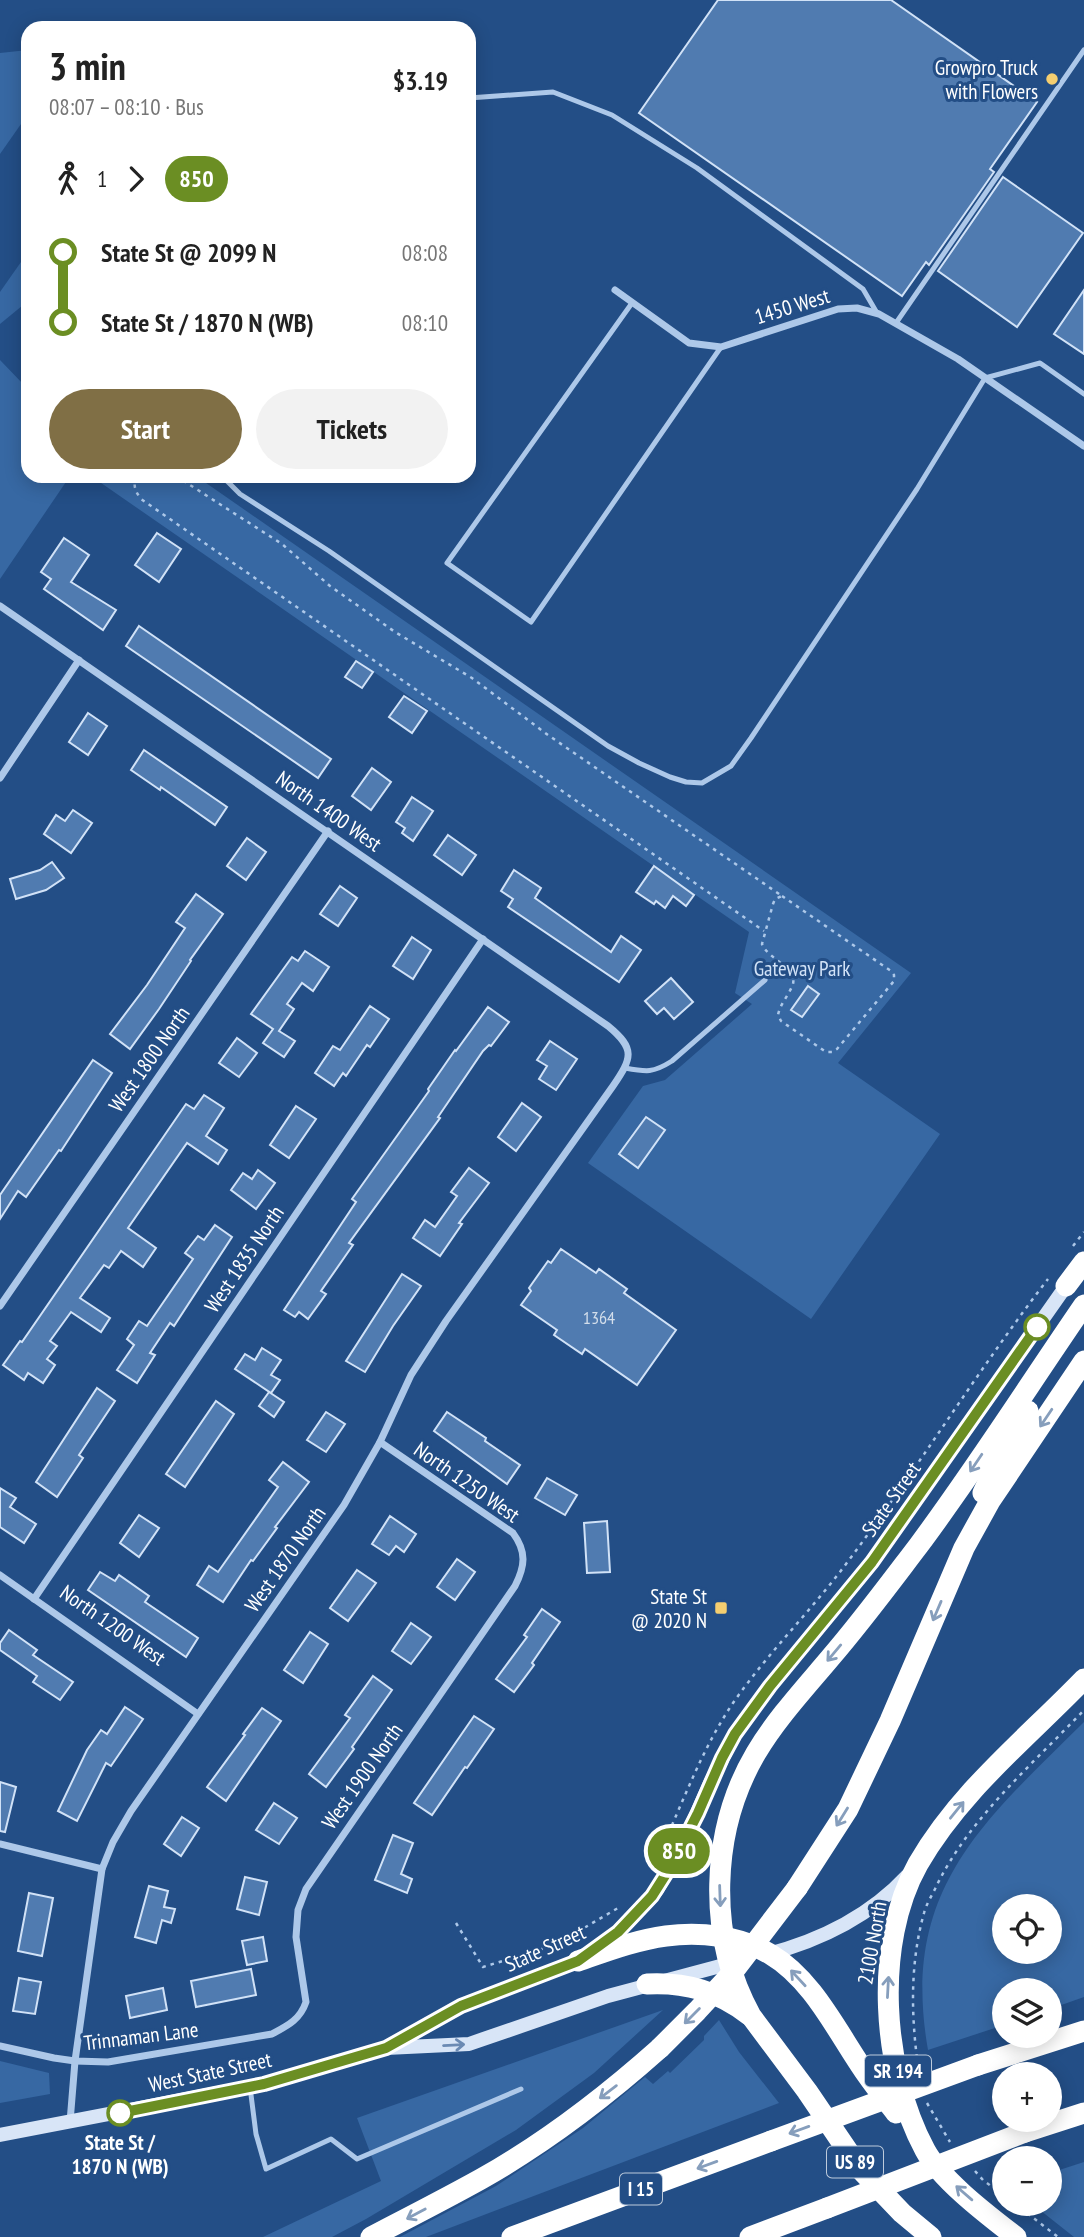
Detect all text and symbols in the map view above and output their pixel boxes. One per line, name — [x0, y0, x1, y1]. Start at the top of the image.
text: 3 min — [49, 41, 126, 90]
place label: Growpro Truck with Flowers — [935, 54, 1038, 105]
text: $3.19 — [393, 64, 448, 97]
marker: Growpro Truck with Flowers — [1044, 71, 1060, 87]
text: 08:07 – 08:10 · Bus — [49, 92, 204, 121]
icon: walk — [49, 160, 87, 198]
icon: forward — [117, 160, 155, 198]
text: 850 — [179, 163, 214, 194]
text: 1 — [97, 164, 107, 193]
text: State St @ 2099 N — [101, 236, 276, 269]
text: 08:08 — [402, 238, 448, 267]
street label: 1450 West — [751, 282, 833, 330]
text: State St / 1870 N (WB) — [101, 306, 314, 339]
text: 08:10 — [402, 308, 448, 337]
button: Start — [49, 389, 242, 469]
button: Tickets — [256, 389, 448, 469]
street label: North 1400 West — [271, 765, 387, 857]
park label: Gateway Park — [754, 955, 850, 982]
street label: West 1800 North — [103, 1001, 195, 1117]
street label: West 1835 North — [198, 1200, 290, 1318]
house number: 1364 — [583, 1306, 615, 1329]
unlabelled marker — [1024, 1314, 1050, 1340]
one-way arrow — [1039, 1407, 1053, 1427]
street label: North 1250 West — [409, 1436, 525, 1528]
one-way arrow — [969, 1453, 983, 1472]
street label: State Street — [855, 1456, 927, 1542]
street label: West 1870 North — [239, 1501, 331, 1617]
street label: North 1200 West — [55, 1579, 171, 1671]
place label: State St @ 2020 N — [631, 1583, 707, 1634]
one-way arrow — [930, 1599, 943, 1621]
marker: State St @ 2020 N — [713, 1600, 729, 1616]
one-way arrow — [827, 1643, 842, 1661]
street label: West 1900 North — [316, 1718, 408, 1834]
one-way arrow — [949, 1801, 964, 1820]
one-way arrow — [834, 1807, 848, 1827]
line badge: 850 — [639, 1828, 719, 1874]
text: 850 — [662, 1835, 696, 1866]
one-way arrow — [714, 1884, 727, 1907]
map controls — [992, 1894, 1062, 2216]
button: locate — [992, 1894, 1062, 1964]
street label: 2100 North — [851, 1899, 893, 1987]
street label: State Street — [501, 1918, 590, 1978]
one-way arrow — [789, 1970, 806, 1987]
one-way arrow — [882, 1976, 895, 1999]
button: layers — [992, 1978, 1062, 2048]
one-way arrow — [684, 2008, 701, 2025]
street label: Trinnaman Lane — [82, 2016, 200, 2056]
one-way arrow — [442, 2038, 465, 2051]
street label: West State Street — [146, 2046, 274, 2098]
road number: SR 194 — [865, 2056, 931, 2086]
button: + — [992, 2062, 1062, 2132]
one-way arrow — [599, 2084, 617, 2099]
marker: State St / 1870 N (WB) — [107, 2100, 133, 2126]
one-way arrow — [789, 2125, 811, 2138]
place label: State St / 1870 N (WB) — [71, 2129, 169, 2180]
road number: US 89 — [827, 2146, 883, 2178]
button: − — [992, 2146, 1062, 2216]
one-way arrow — [696, 2159, 718, 2172]
road number: I 15 — [620, 2174, 662, 2204]
one-way arrow — [955, 2185, 973, 2201]
one-way arrow — [406, 2207, 427, 2221]

